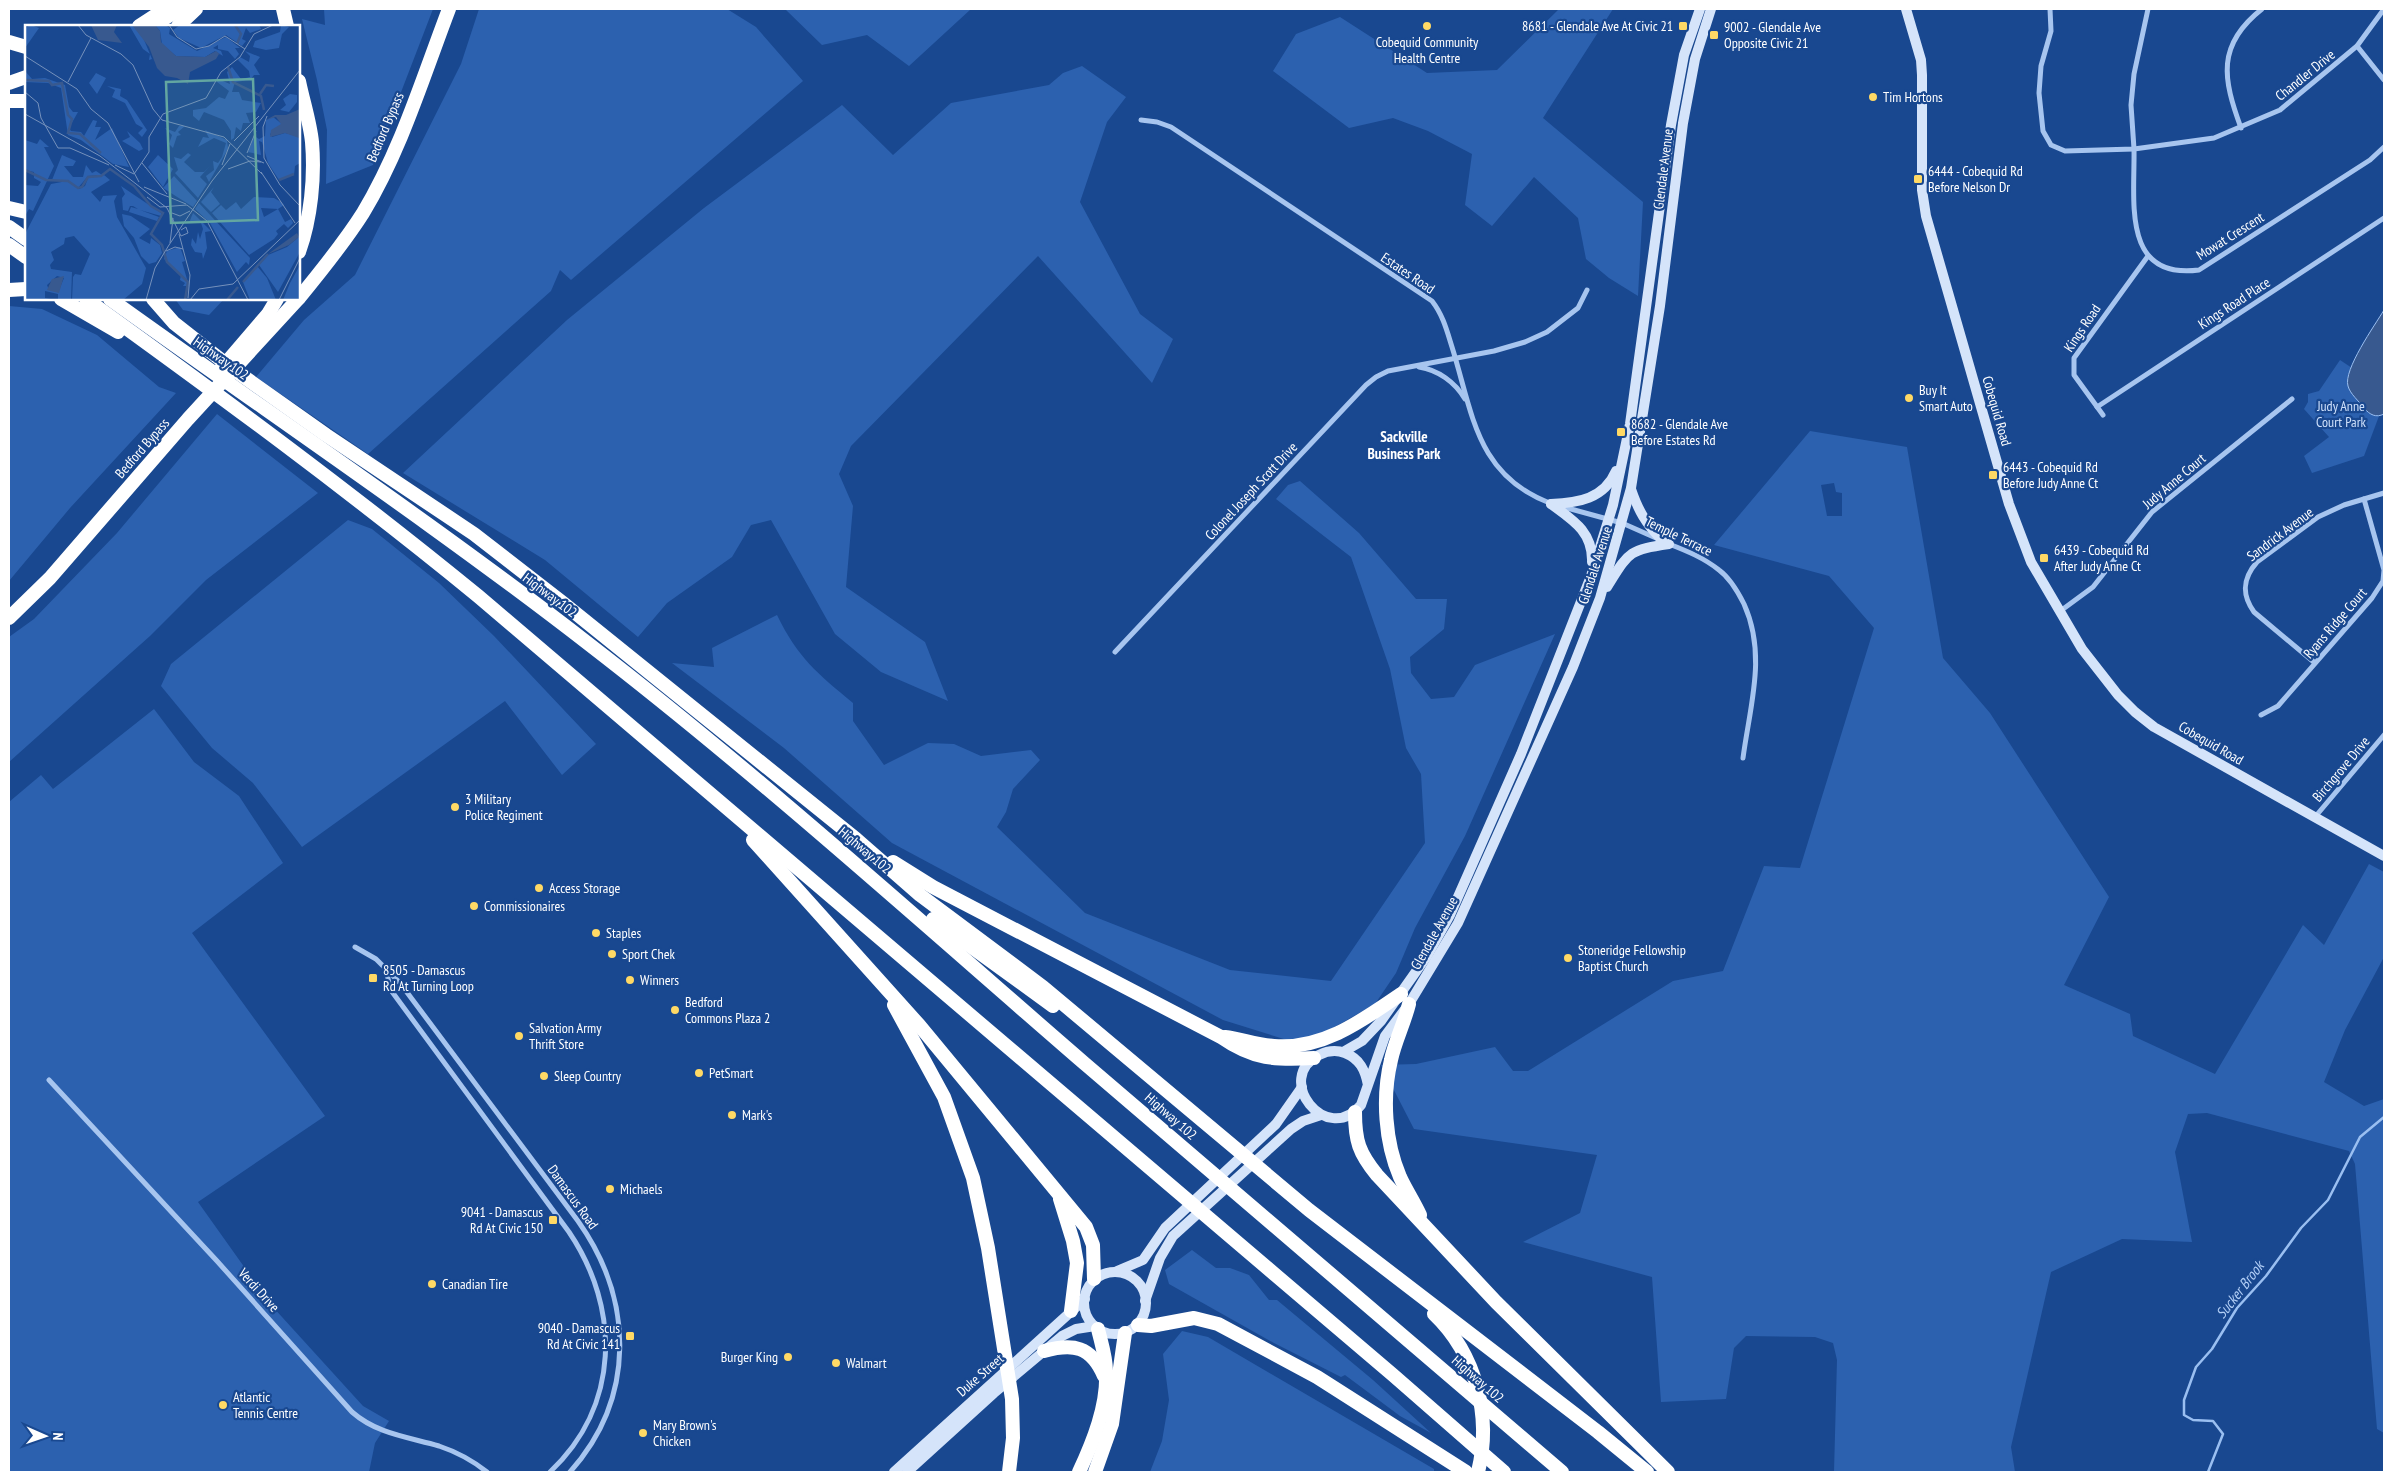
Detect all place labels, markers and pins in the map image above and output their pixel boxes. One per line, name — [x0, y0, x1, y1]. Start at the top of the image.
place label: 8681 - Glendale Ave At Civic 21 — [1522, 17, 1673, 35]
place label: 9002 - Glendale Ave Opposite Civic 21 — [1724, 18, 1821, 52]
marker: Cobequid Community Health Centre — [1421, 20, 1433, 32]
marker: 8681 - Glendale Ave At Civic 21 — [1677, 20, 1689, 32]
marker: 9002 - Glendale Ave Opposite Civic 21 — [1708, 29, 1720, 41]
place label: Cobequid Community Health Centre — [1376, 33, 1479, 67]
place label: Tim Hortons — [1883, 88, 1943, 106]
marker: Tim Hortons — [1867, 91, 1879, 103]
place label: 6444 - Cobequid Rd Before Nelson Dr — [1928, 162, 2023, 196]
marker: 6444 - Cobequid Rd Before Nelson Dr — [1912, 173, 1924, 185]
place label: Buy It Smart Auto — [1919, 381, 1973, 415]
marker: Buy It Smart Auto — [1903, 392, 1915, 404]
place label: 8682 - Glendale Ave Before Estates Rd — [1631, 415, 1728, 449]
marker: 8682 - Glendale Ave Before Estates Rd — [1615, 426, 1627, 438]
place label: 6443 - Cobequid Rd Before Judy Anne Ct — [2003, 458, 2098, 492]
marker: 6443 - Cobequid Rd Before Judy Anne Ct — [1987, 469, 1999, 481]
place label: 6439 - Cobequid Rd After Judy Anne Ct — [2054, 541, 2149, 575]
marker: 6439 - Cobequid Rd After Judy Anne Ct — [2038, 552, 2050, 564]
place label: 3 Military Police Regiment — [465, 790, 543, 824]
marker: 3 Military Police Regiment — [449, 801, 461, 813]
place label: Access Storage — [549, 879, 620, 897]
marker: Access Storage — [533, 882, 545, 894]
place label: Commissionaires — [484, 897, 565, 915]
marker: Commissionaires — [468, 900, 480, 912]
place label: Staples — [606, 924, 642, 942]
marker: Staples — [590, 927, 602, 939]
place label: Stoneridge Fellowship Baptist Church — [1578, 941, 1686, 975]
place label: Sport Chek — [622, 945, 675, 963]
marker: Sport Chek — [606, 948, 618, 960]
marker: Stoneridge Fellowship Baptist Church — [1562, 952, 1574, 964]
place label: 8505 - Damascus Rd At Turning Loop — [383, 961, 474, 995]
place label: Winners — [640, 971, 679, 989]
marker: 8505 - Damascus Rd At Turning Loop — [367, 972, 379, 984]
marker: Winners — [624, 974, 636, 986]
place label: Bedford Commons Plaza 2 — [685, 993, 770, 1027]
marker: Bedford Commons Plaza 2 — [669, 1004, 681, 1016]
place label: Salvation Army Thrift Store — [529, 1019, 602, 1053]
marker: Salvation Army Thrift Store — [513, 1030, 525, 1042]
place label: PetSmart — [709, 1064, 753, 1082]
place label: Sleep Country — [554, 1067, 622, 1085]
marker: PetSmart — [693, 1067, 705, 1079]
marker: Sleep Country — [538, 1070, 550, 1082]
place label: Mark's — [742, 1106, 773, 1124]
marker: Mark's — [726, 1109, 738, 1121]
place label: Michaels — [620, 1180, 663, 1198]
marker: Michaels — [604, 1183, 616, 1195]
place label: 9041 - Damascus Rd At Civic 150 — [461, 1203, 543, 1237]
marker: 9041 - Damascus Rd At Civic 150 — [547, 1214, 559, 1226]
place label: Canadian Tire — [442, 1275, 508, 1293]
marker: Canadian Tire — [426, 1278, 438, 1290]
place label: 9040 - Damascus Rd At Civic 141 — [538, 1319, 620, 1353]
marker: 9040 - Damascus Rd At Civic 141 — [624, 1330, 636, 1342]
place label: Burger King — [721, 1348, 778, 1366]
marker: Burger King — [782, 1351, 794, 1363]
place label: Walmart — [846, 1354, 887, 1372]
marker: Walmart — [830, 1357, 842, 1369]
place label: Atlantic Tennis Centre — [233, 1388, 298, 1422]
marker: Atlantic Tennis Centre — [217, 1399, 229, 1411]
place label: Mary Brown's Chicken — [653, 1416, 717, 1450]
marker: Mary Brown's Chicken — [637, 1427, 649, 1439]

